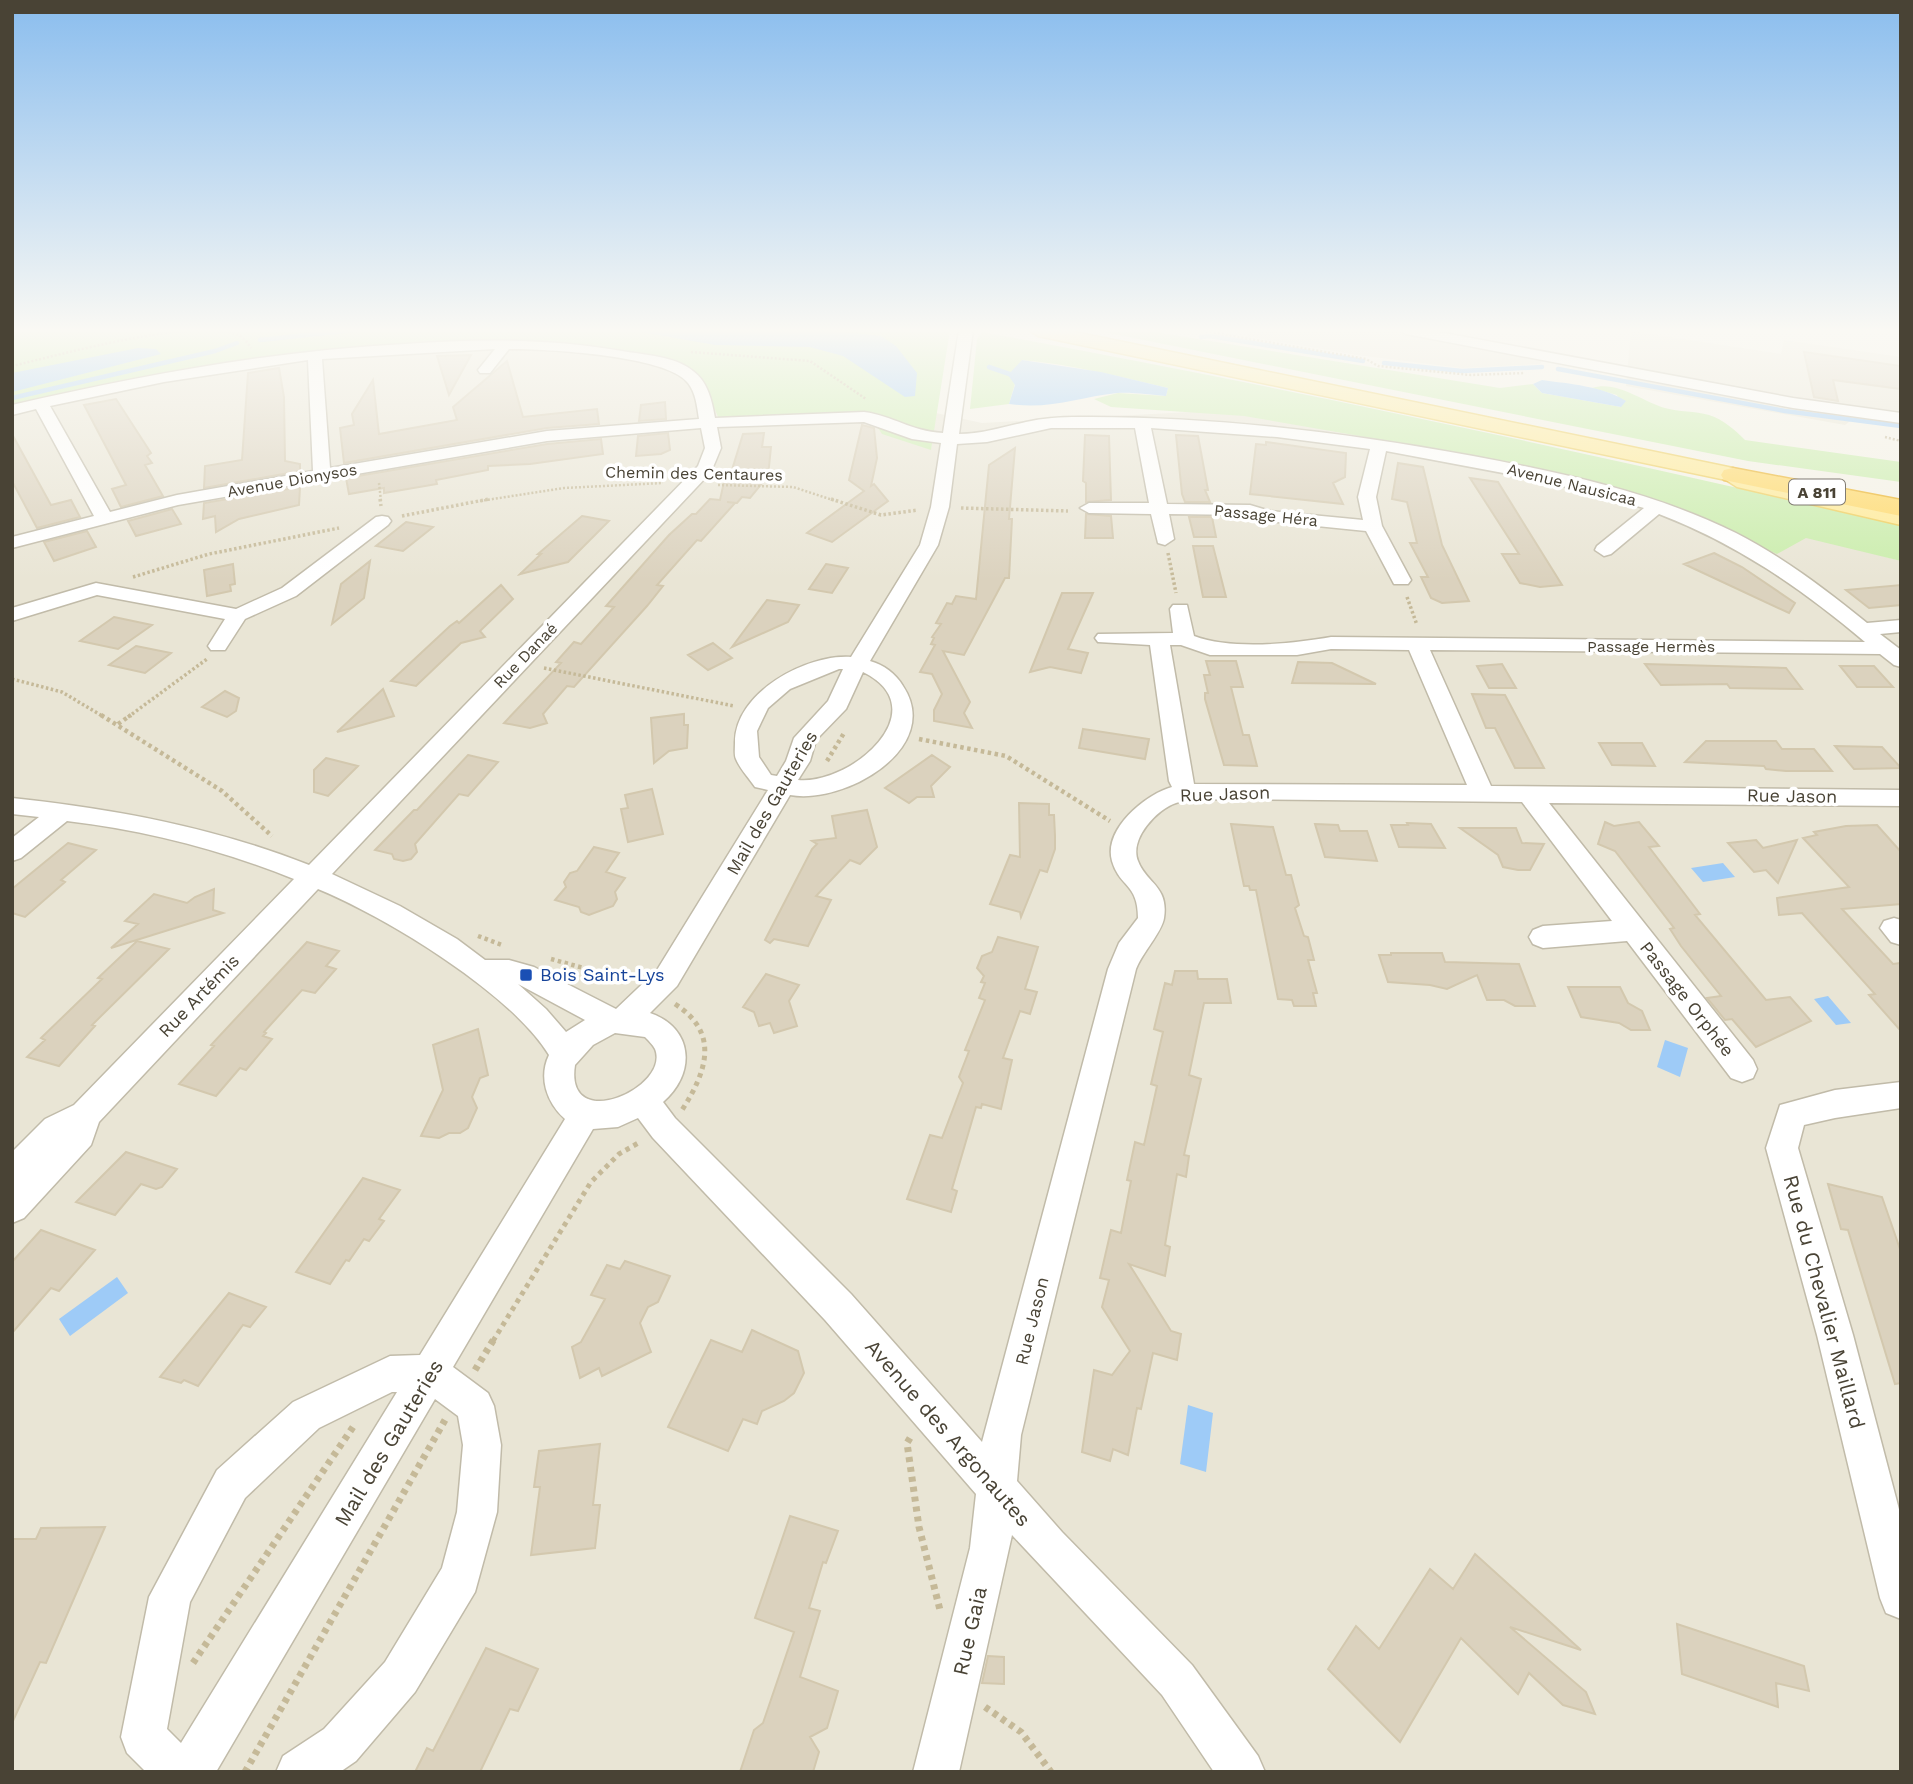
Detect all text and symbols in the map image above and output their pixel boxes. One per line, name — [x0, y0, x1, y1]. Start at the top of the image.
street label: Avenue Nausicaa — [1505, 459, 1638, 510]
street label: Avenue Dionysos — [226, 460, 359, 501]
street label: Chemin des Centaures — [605, 462, 783, 485]
road number: A 811 — [1789, 480, 1845, 505]
street label: Passage Héra — [1213, 501, 1319, 530]
street label: Rue Danaé — [489, 619, 561, 692]
street label: Passage Hermès — [1587, 637, 1715, 656]
street label: Mail des Gauteries — [722, 727, 821, 878]
street label: Rue Jason — [1179, 781, 1271, 806]
street label: Rue Jason — [1747, 784, 1837, 807]
street label: Passage Orphée — [1636, 937, 1739, 1060]
street label: Rue Artémis — [154, 950, 243, 1041]
place label: Bois Saint-Lys — [540, 964, 665, 985]
marker: Bois Saint-Lys — [518, 967, 534, 983]
street label: Rue du Chevalier Maillard — [1779, 1172, 1870, 1432]
street label: Rue Jason — [1010, 1274, 1053, 1367]
street label: Avenue des Argonautes — [860, 1334, 1036, 1531]
street label: Mail des Gauteries — [329, 1355, 448, 1531]
street label: Rue Gaia — [947, 1584, 992, 1678]

